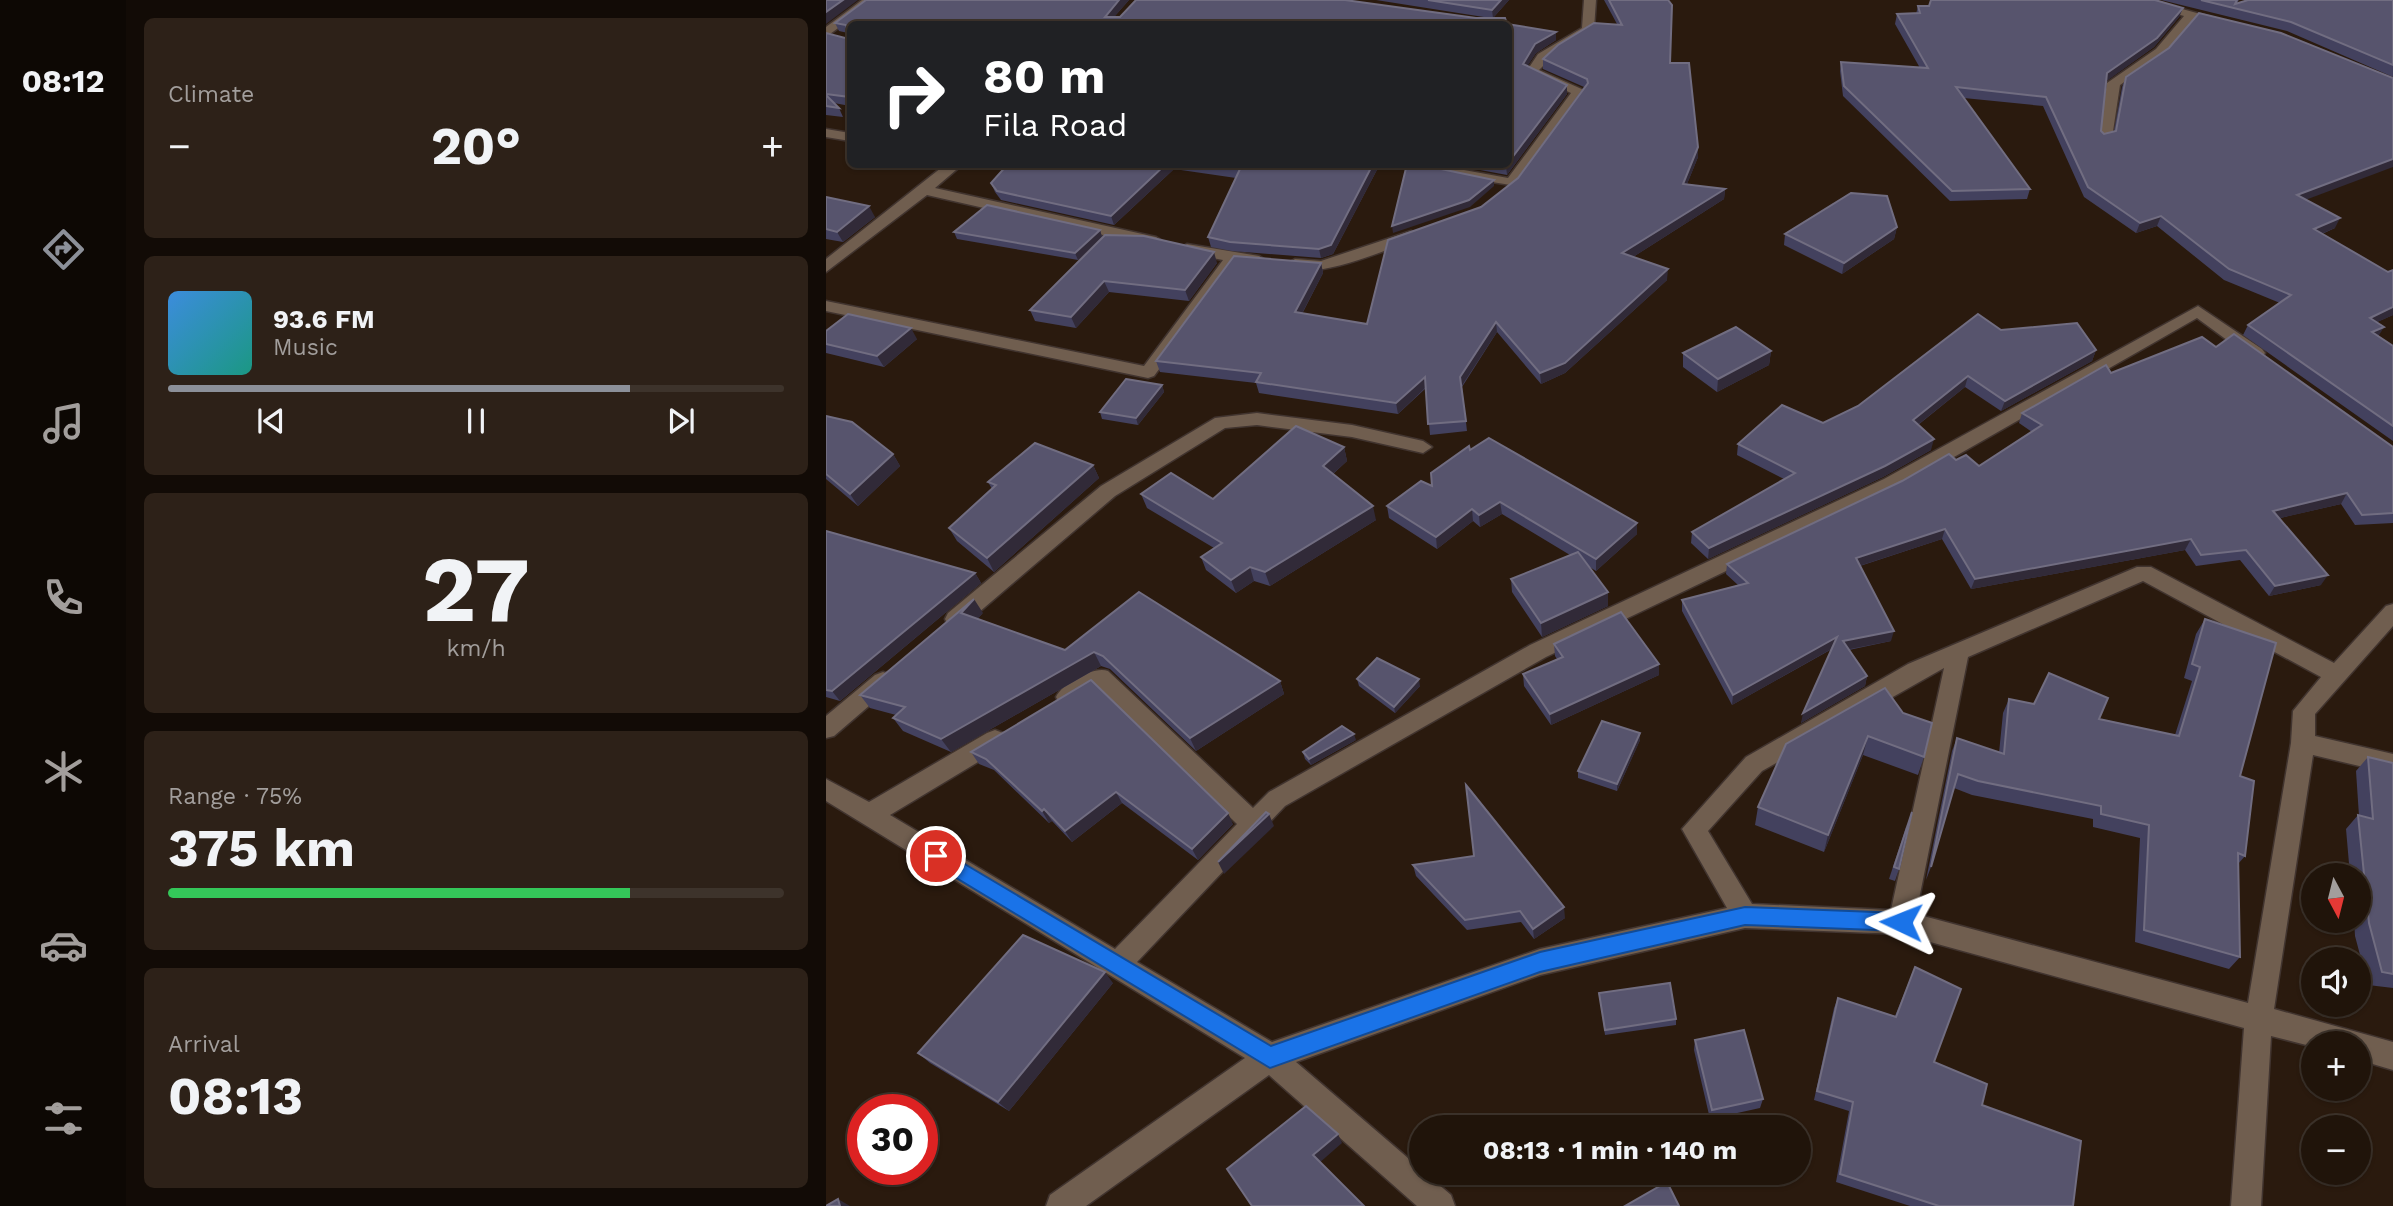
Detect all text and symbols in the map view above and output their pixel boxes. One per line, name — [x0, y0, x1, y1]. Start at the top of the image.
text: 80 m — [983, 47, 1105, 105]
icon: right — [868, 49, 959, 140]
text: 08:12 — [21, 62, 105, 100]
text: Climate — [168, 81, 254, 108]
text: Fila Road — [983, 106, 1127, 144]
text: 20° — [431, 116, 521, 177]
text: − — [168, 124, 191, 168]
text: + — [761, 124, 784, 168]
icon: directions — [39, 225, 88, 274]
text: 93.6 FM — [273, 304, 375, 334]
text: Music — [273, 334, 338, 361]
icon: music — [39, 399, 88, 448]
icon: previous — [252, 402, 290, 440]
icon: pause — [457, 402, 495, 440]
icon: next — [662, 402, 700, 440]
text: 27 — [422, 536, 530, 643]
icon: phone — [39, 573, 88, 622]
text: km/h — [446, 635, 506, 662]
icon: climate — [39, 747, 88, 796]
text: Range · 75% — [168, 783, 302, 810]
text: 375 km — [168, 818, 355, 879]
pin — [906, 826, 966, 886]
icon: arrive — [917, 837, 955, 875]
north arrow — [2301, 863, 2371, 933]
map controls — [2301, 863, 2371, 1185]
position arrow — [1864, 885, 1938, 959]
icon: car — [39, 921, 88, 970]
button: sound — [2301, 947, 2371, 1017]
text: Arrival — [168, 1031, 240, 1058]
button: + — [2301, 1031, 2371, 1101]
text: 08:13 — [168, 1066, 303, 1127]
icon: filters — [39, 1094, 88, 1143]
speed limit sign: 30 — [847, 1094, 938, 1185]
button: − — [2301, 1115, 2371, 1185]
text: 08:13 · 1 min · 140 m — [1483, 1135, 1737, 1165]

